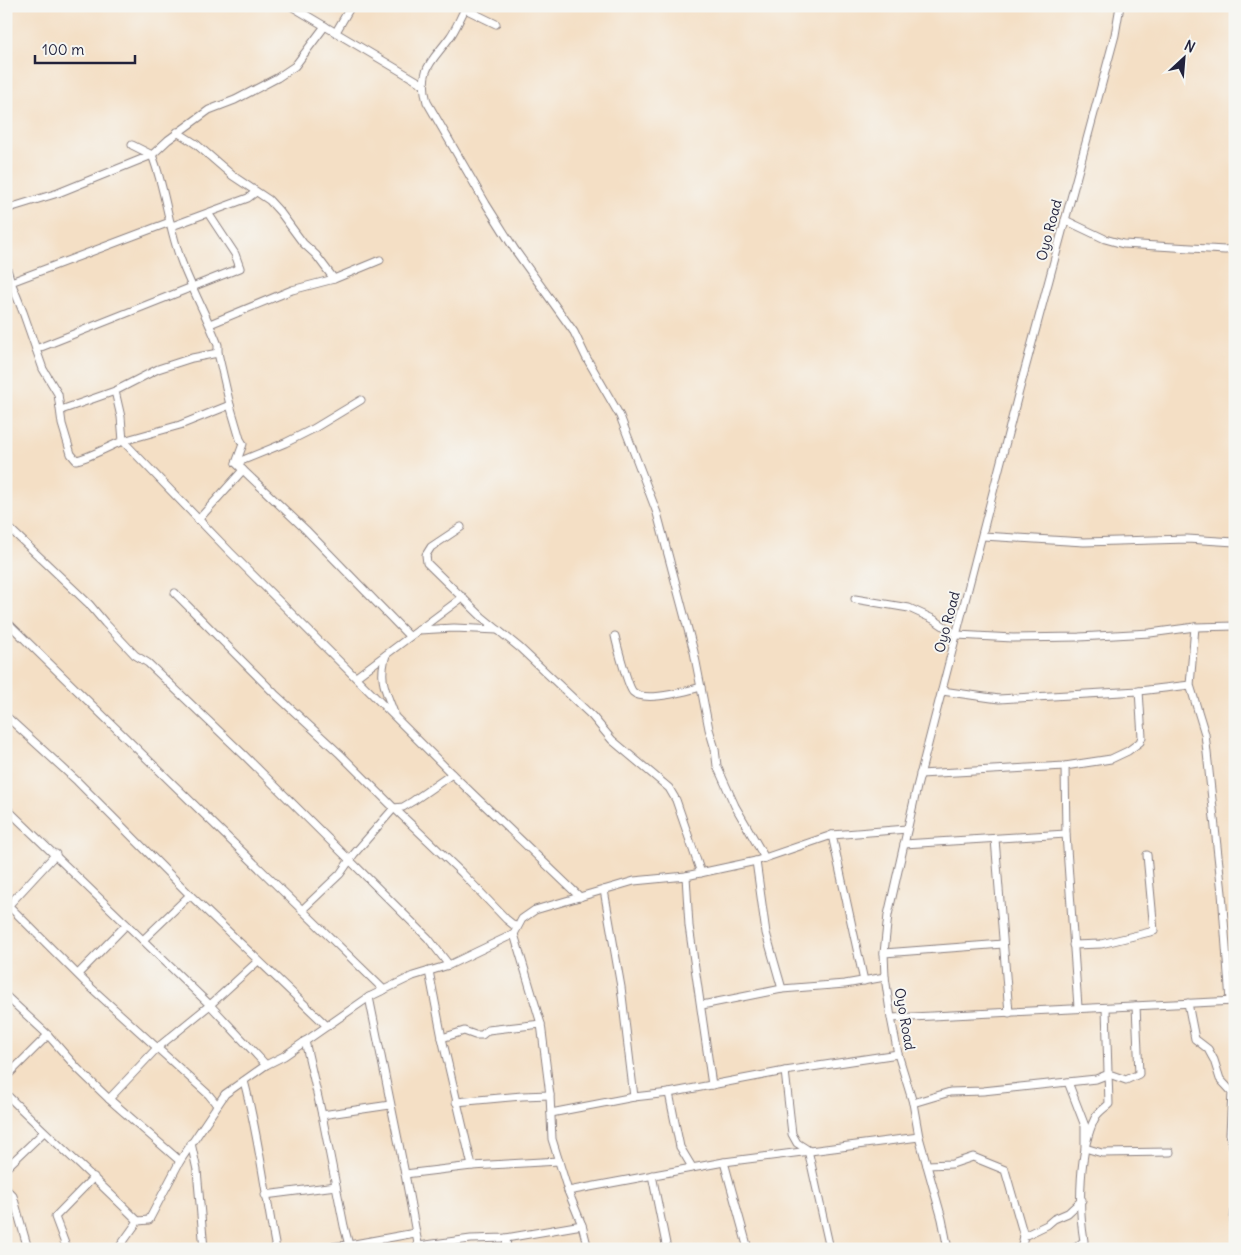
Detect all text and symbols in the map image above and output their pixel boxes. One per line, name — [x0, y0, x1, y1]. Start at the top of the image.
scale bar — [35, 32, 135, 64]
north arrow — [1158, 32, 1208, 82]
text: N — [1181, 36, 1198, 57]
text: 100 m — [42, 40, 84, 59]
street label: Oyo Road — [1032, 197, 1066, 263]
street label: Oyo Road — [930, 589, 964, 655]
street label: Oyo Road — [891, 987, 919, 1051]

